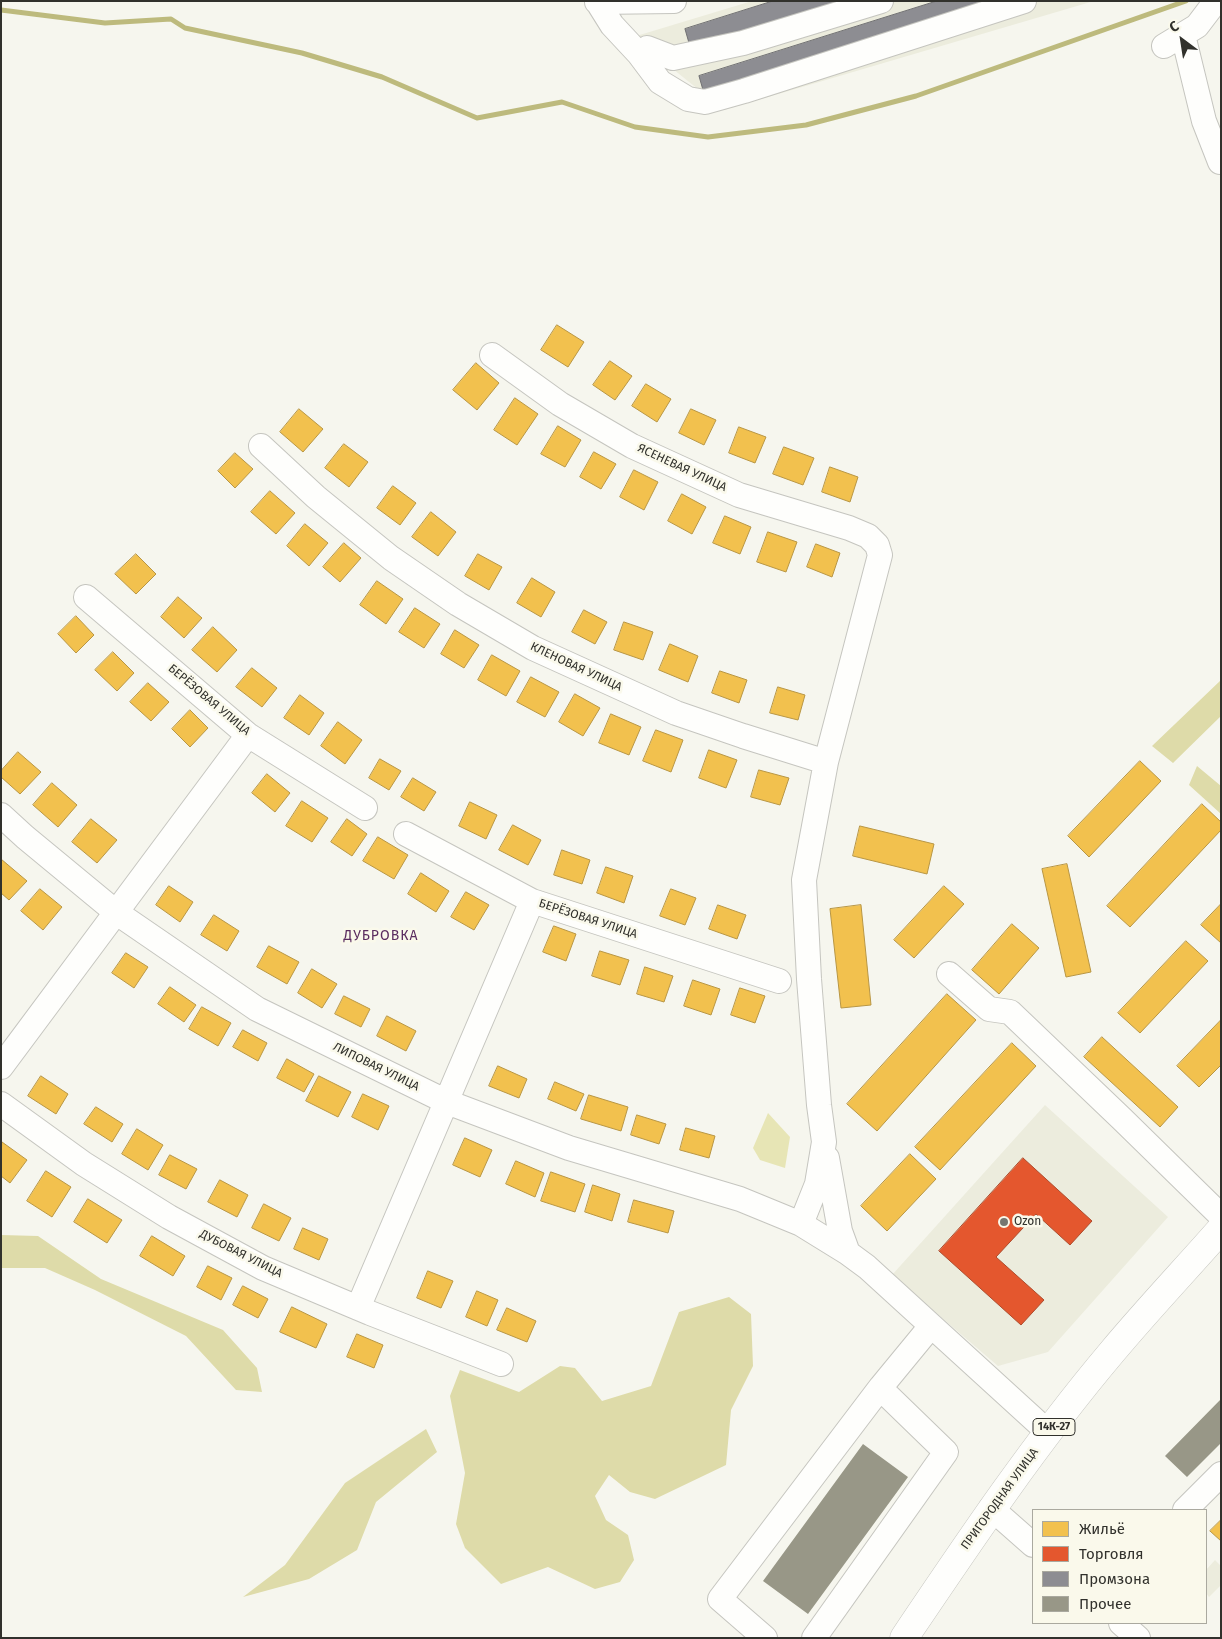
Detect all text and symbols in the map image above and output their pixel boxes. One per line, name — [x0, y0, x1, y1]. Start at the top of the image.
north arrow — [1157, 15, 1207, 65]
text: С — [1166, 17, 1182, 36]
street label: ЯСЕНЕВАЯ УЛИЦА — [635, 441, 729, 495]
street label: КЛЕНОВАЯ УЛИЦА — [528, 639, 624, 695]
street label: БЕРЁЗОВАЯ УЛИЦА — [165, 661, 253, 739]
street label: БЕРЁЗОВАЯ УЛИЦА — [537, 896, 639, 942]
district label: ДУБРОВКА — [343, 928, 419, 944]
street label: ЛИПОВАЯ УЛИЦА — [330, 1040, 422, 1094]
place label: Ozon — [1014, 1215, 1041, 1229]
marker: Ozon — [998, 1216, 1010, 1228]
street label: ДУБОВАЯ УЛИЦА — [197, 1227, 285, 1281]
road number: 14К-27 — [1033, 1418, 1075, 1435]
street label: ПРИГОРОДНАЯ УЛИЦА — [958, 1445, 1042, 1553]
legend — [1032, 1509, 1207, 1624]
text: Жильё — [1079, 1520, 1125, 1538]
text: Торговля — [1079, 1545, 1144, 1563]
text: Промзона — [1079, 1570, 1150, 1588]
text: Прочее — [1079, 1595, 1131, 1613]

